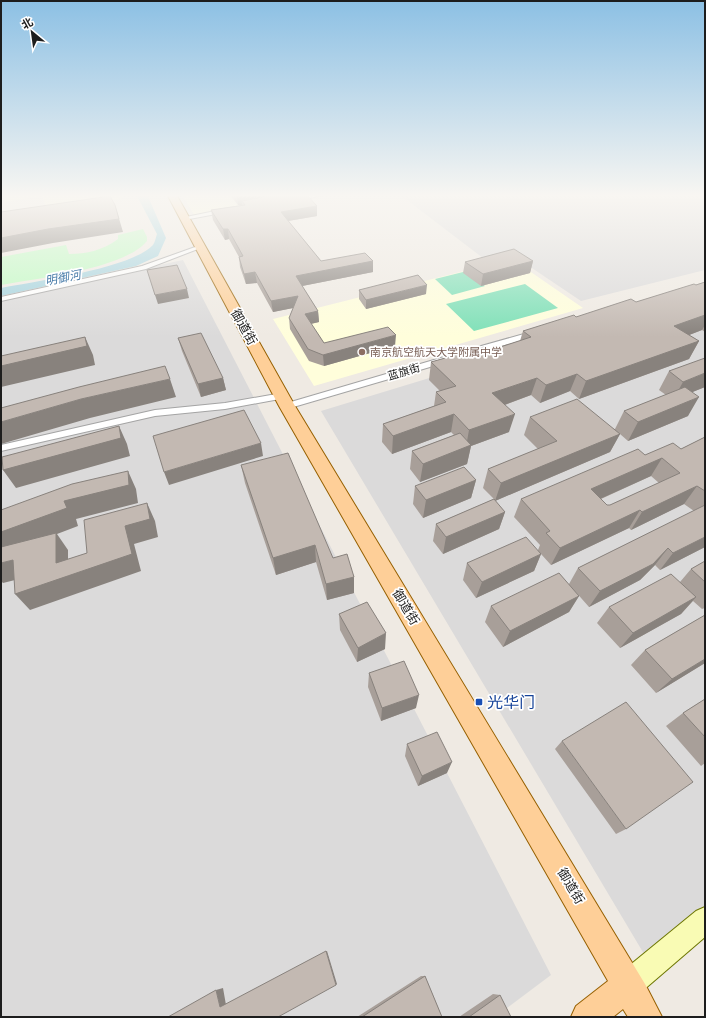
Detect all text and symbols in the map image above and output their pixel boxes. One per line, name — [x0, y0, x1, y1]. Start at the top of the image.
north arrow — [12, 12, 52, 52]
text: 北 — [19, 15, 35, 32]
water label: 明御河 — [44, 267, 84, 288]
street label: 御道街 — [228, 306, 260, 348]
place label: 南京航空航天大学附属中学 — [370, 346, 502, 359]
marker: 南京航空航天大学附属中学 — [357, 347, 367, 357]
street label: 蓝旗街 — [386, 361, 422, 383]
street label: 御道街 — [390, 586, 422, 628]
place label: 光华门 — [487, 693, 535, 712]
marker: 光华门 — [474, 697, 484, 707]
street label: 御道街 — [555, 865, 587, 907]

